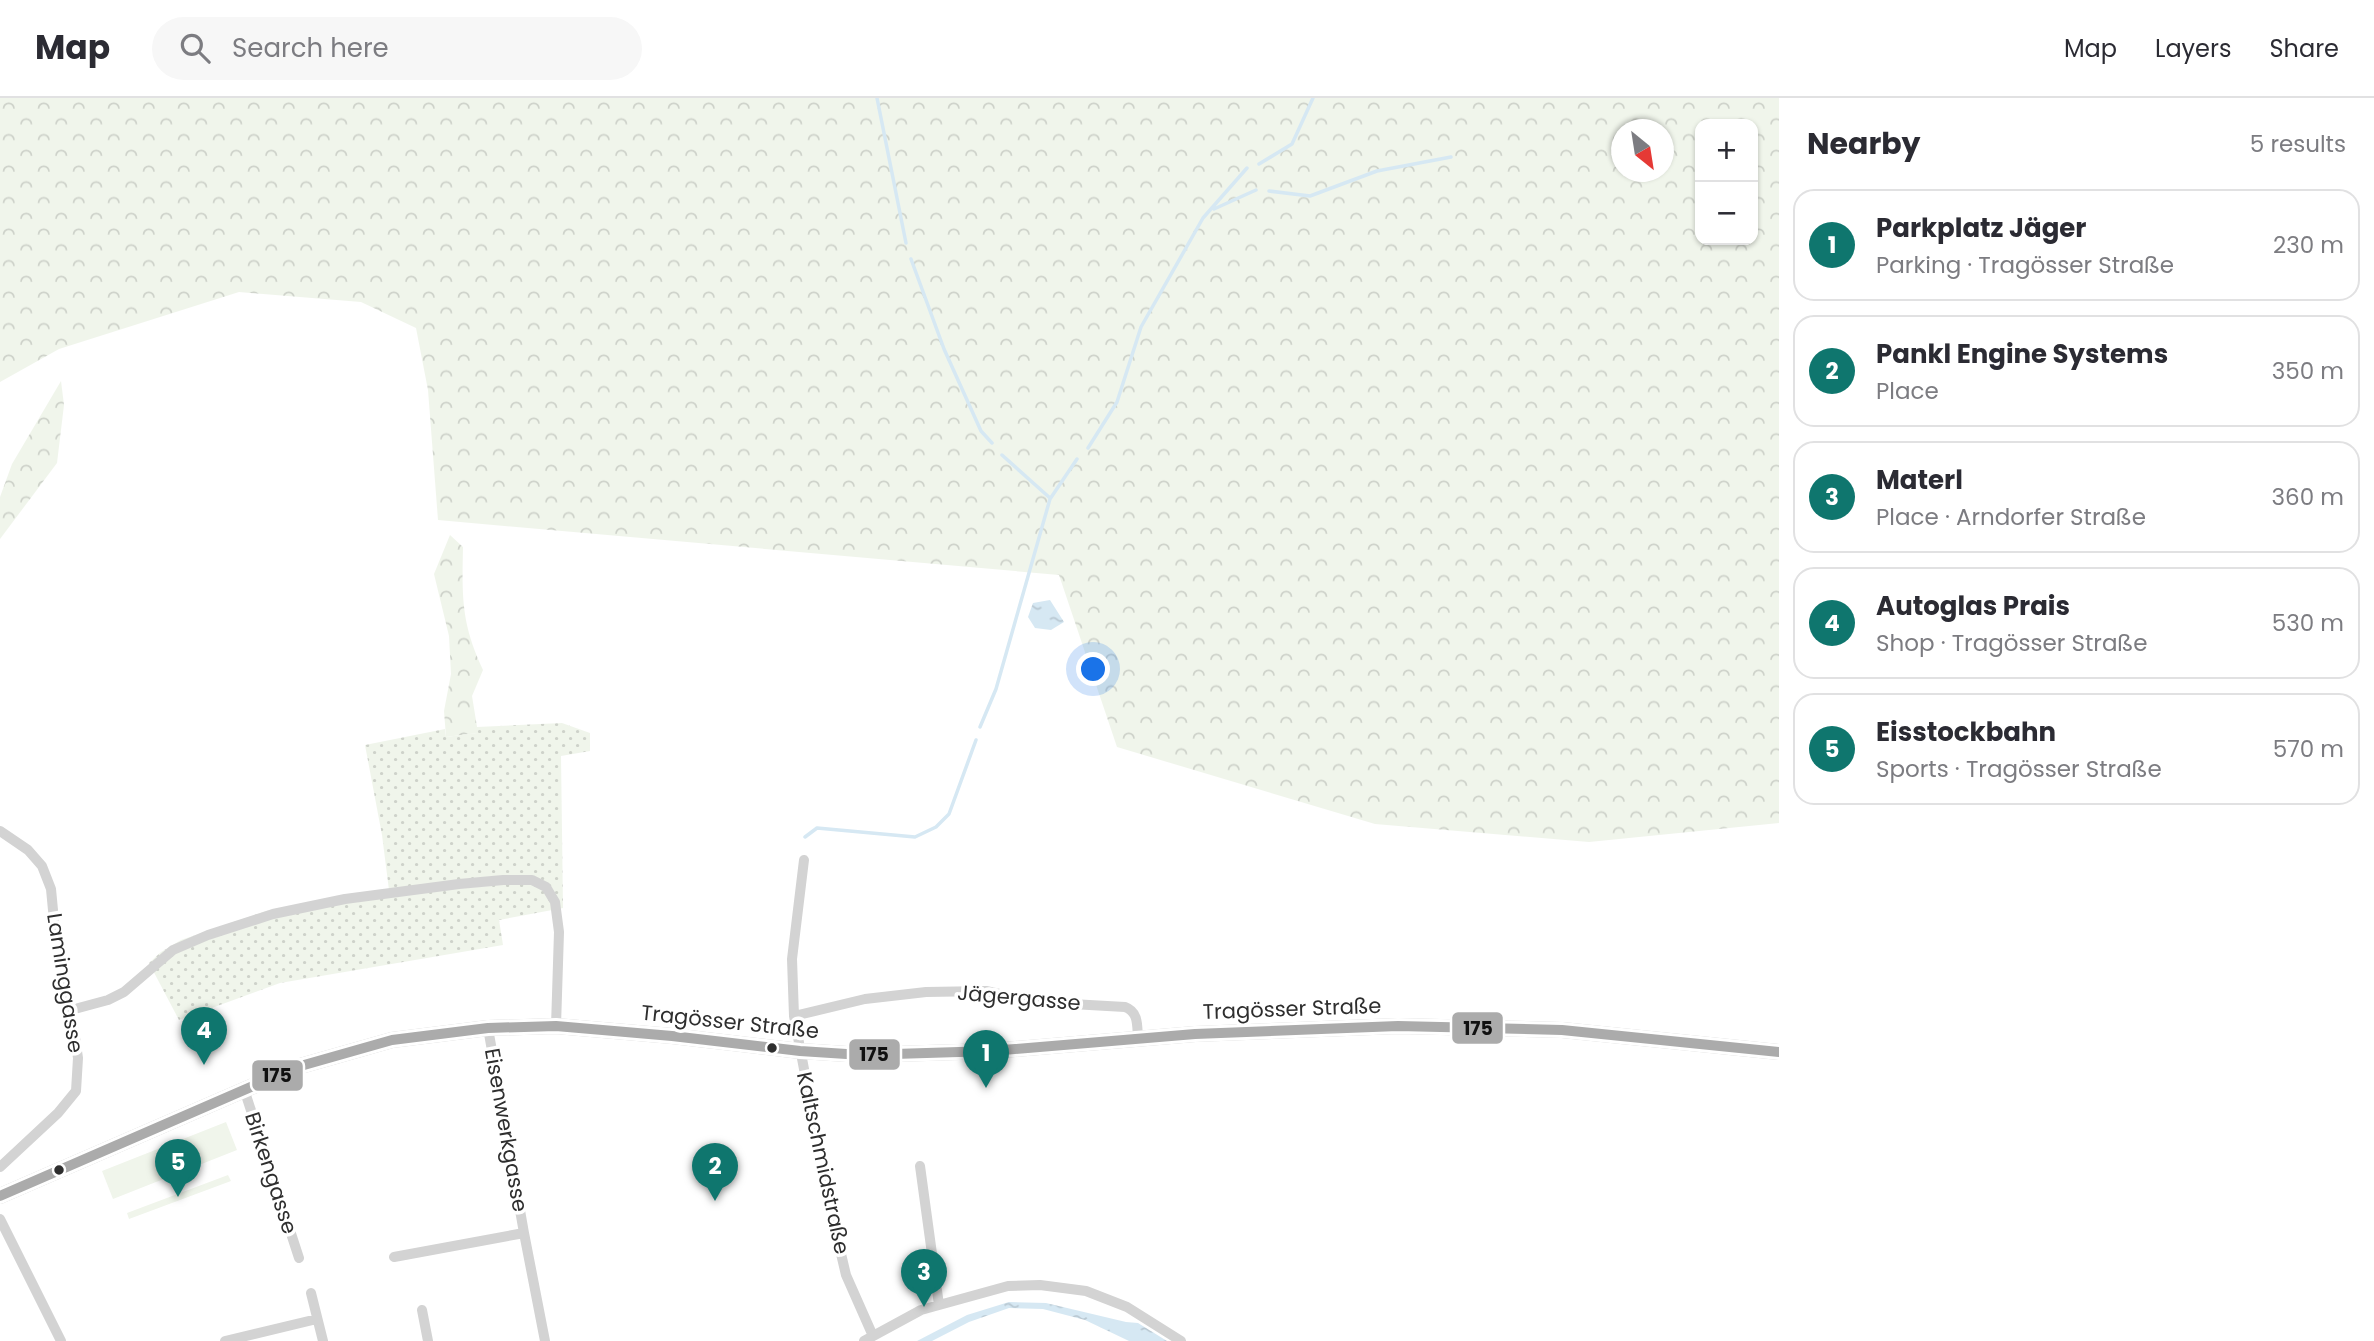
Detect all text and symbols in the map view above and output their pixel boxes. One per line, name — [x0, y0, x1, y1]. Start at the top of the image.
search box — [152, 17, 642, 80]
text: Map — [35, 24, 110, 71]
icon: search — [176, 29, 214, 67]
text: Search here — [232, 30, 389, 66]
text: Map — [2064, 32, 2117, 65]
text: Layers — [2155, 32, 2231, 65]
text: Share — [2269, 32, 2339, 65]
north arrow — [1611, 119, 1674, 182]
map controls — [1695, 119, 1758, 245]
button: + — [1695, 119, 1758, 182]
text: Nearby — [1807, 122, 1921, 165]
text: 5 results — [2250, 128, 2346, 160]
button: − — [1695, 182, 1758, 245]
text: Parkplatz Jäger — [1876, 210, 2087, 246]
text: 1 — [1828, 229, 1836, 261]
text: 230 m — [2273, 229, 2344, 261]
text: Parking · Tragösser Straße — [1876, 249, 2174, 281]
text: Pankl Engine Systems — [1876, 336, 2168, 372]
text: 2 — [1825, 355, 1839, 387]
text: 350 m — [2272, 355, 2344, 387]
text: Place — [1876, 375, 1939, 407]
text: Materl — [1876, 462, 1963, 498]
text: 3 — [1825, 481, 1839, 513]
text: 360 m — [2272, 481, 2344, 513]
text: Place · Arndorfer Straße — [1876, 501, 2146, 533]
text: Autoglas Prais — [1876, 588, 2070, 624]
text: 4 — [1824, 607, 1840, 639]
text: 530 m — [2272, 607, 2344, 639]
text: Shop · Tragösser Straße — [1876, 627, 2147, 659]
your location — [1076, 652, 1110, 686]
text: Eisstockbahn — [1876, 714, 2056, 750]
text: 5 — [1825, 733, 1839, 765]
text: 570 m — [2273, 733, 2344, 765]
text: Sports · Tragösser Straße — [1876, 753, 2162, 785]
street label: Laminggasse — [40, 911, 91, 1055]
street label: Jägergasse — [956, 978, 1082, 1017]
street label: Tragösser Straße — [1202, 991, 1382, 1026]
street label: Tragösser Straße — [640, 998, 820, 1045]
pin: 4 — [181, 1007, 227, 1065]
line badge: 175 — [1451, 1011, 1504, 1045]
text: 175 — [1463, 1015, 1493, 1042]
pin: 1 — [963, 1030, 1009, 1088]
line badge: 175 — [848, 1038, 901, 1071]
unlabelled marker — [765, 1041, 779, 1055]
text: 175 — [859, 1041, 889, 1068]
street label: Eisenwerkgasse — [478, 1046, 535, 1214]
line badge: 175 — [251, 1059, 304, 1092]
text: 175 — [262, 1062, 292, 1089]
street label: Kaltschmidstraße — [790, 1069, 857, 1257]
street label: Birkengasse — [238, 1108, 305, 1237]
pin: 5 — [155, 1139, 201, 1197]
pin: 2 — [692, 1143, 738, 1201]
unlabelled marker — [52, 1163, 66, 1177]
pin: 3 — [901, 1249, 947, 1307]

